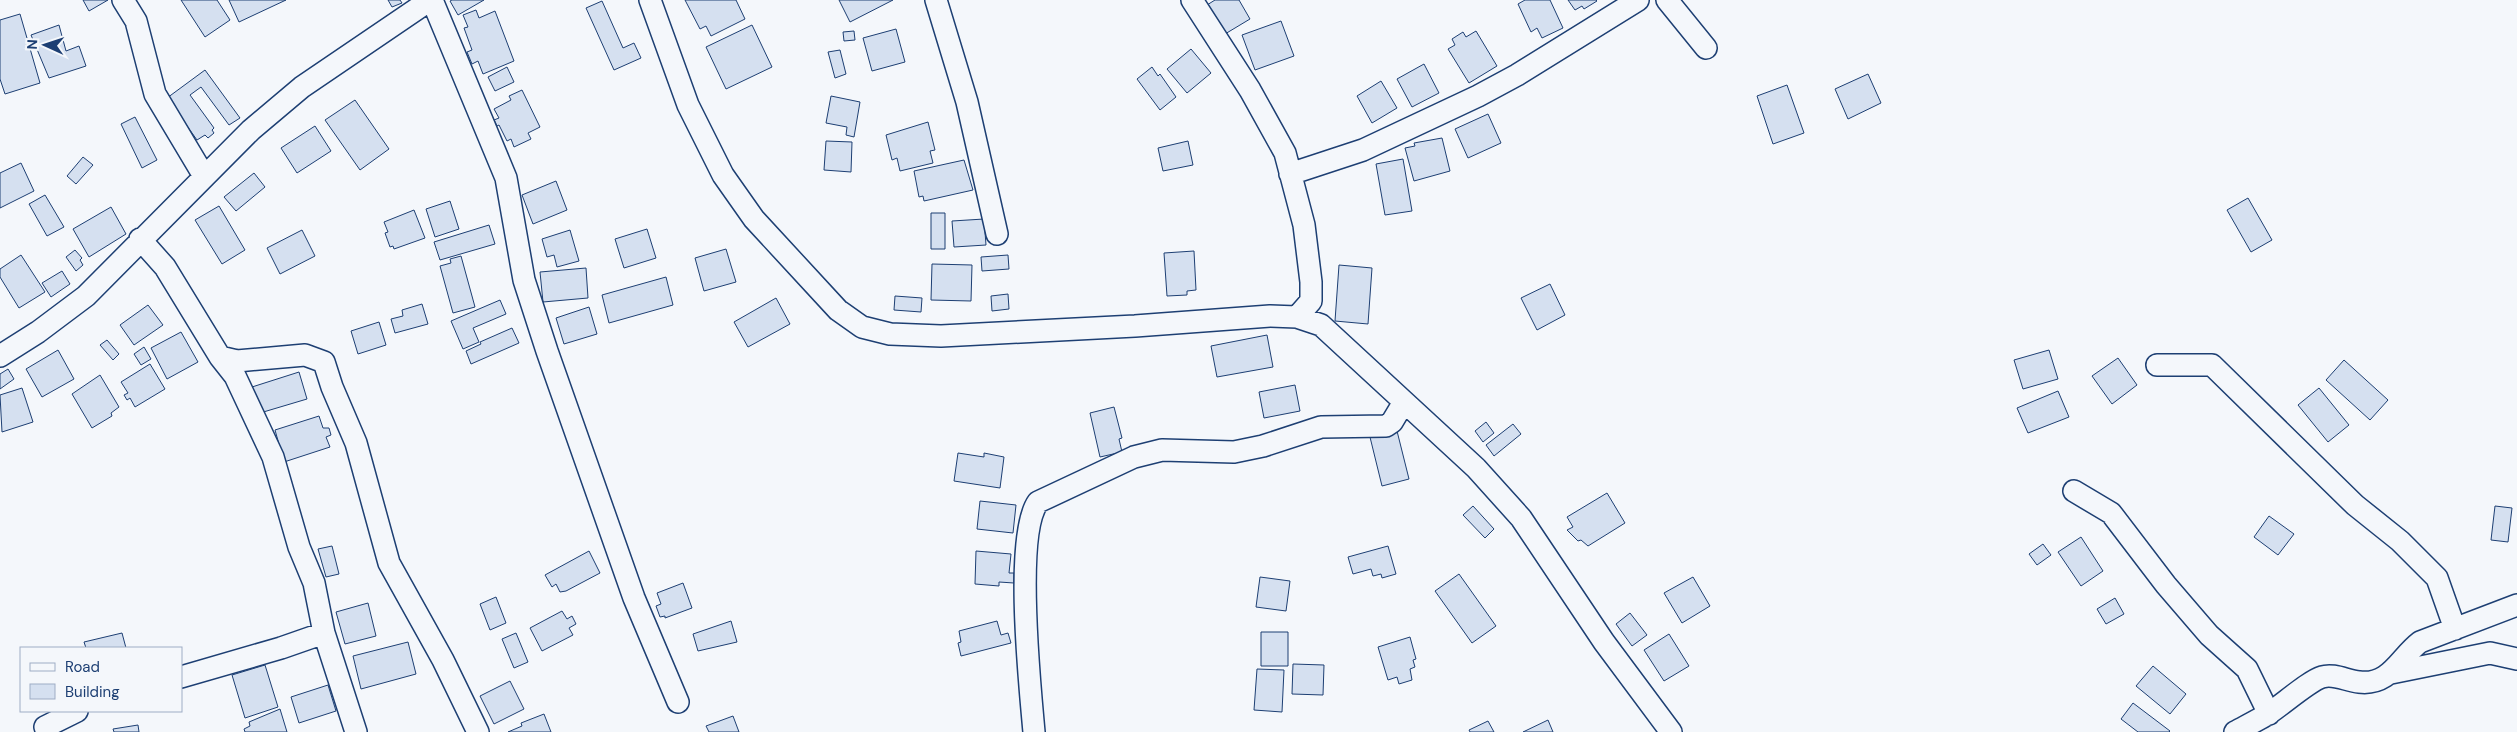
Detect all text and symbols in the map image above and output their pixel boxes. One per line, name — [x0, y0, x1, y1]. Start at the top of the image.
north arrow — [20, 20, 70, 70]
text: N — [23, 39, 41, 50]
legend — [20, 647, 182, 712]
text: Road — [65, 657, 100, 677]
text: Building — [65, 682, 120, 702]

